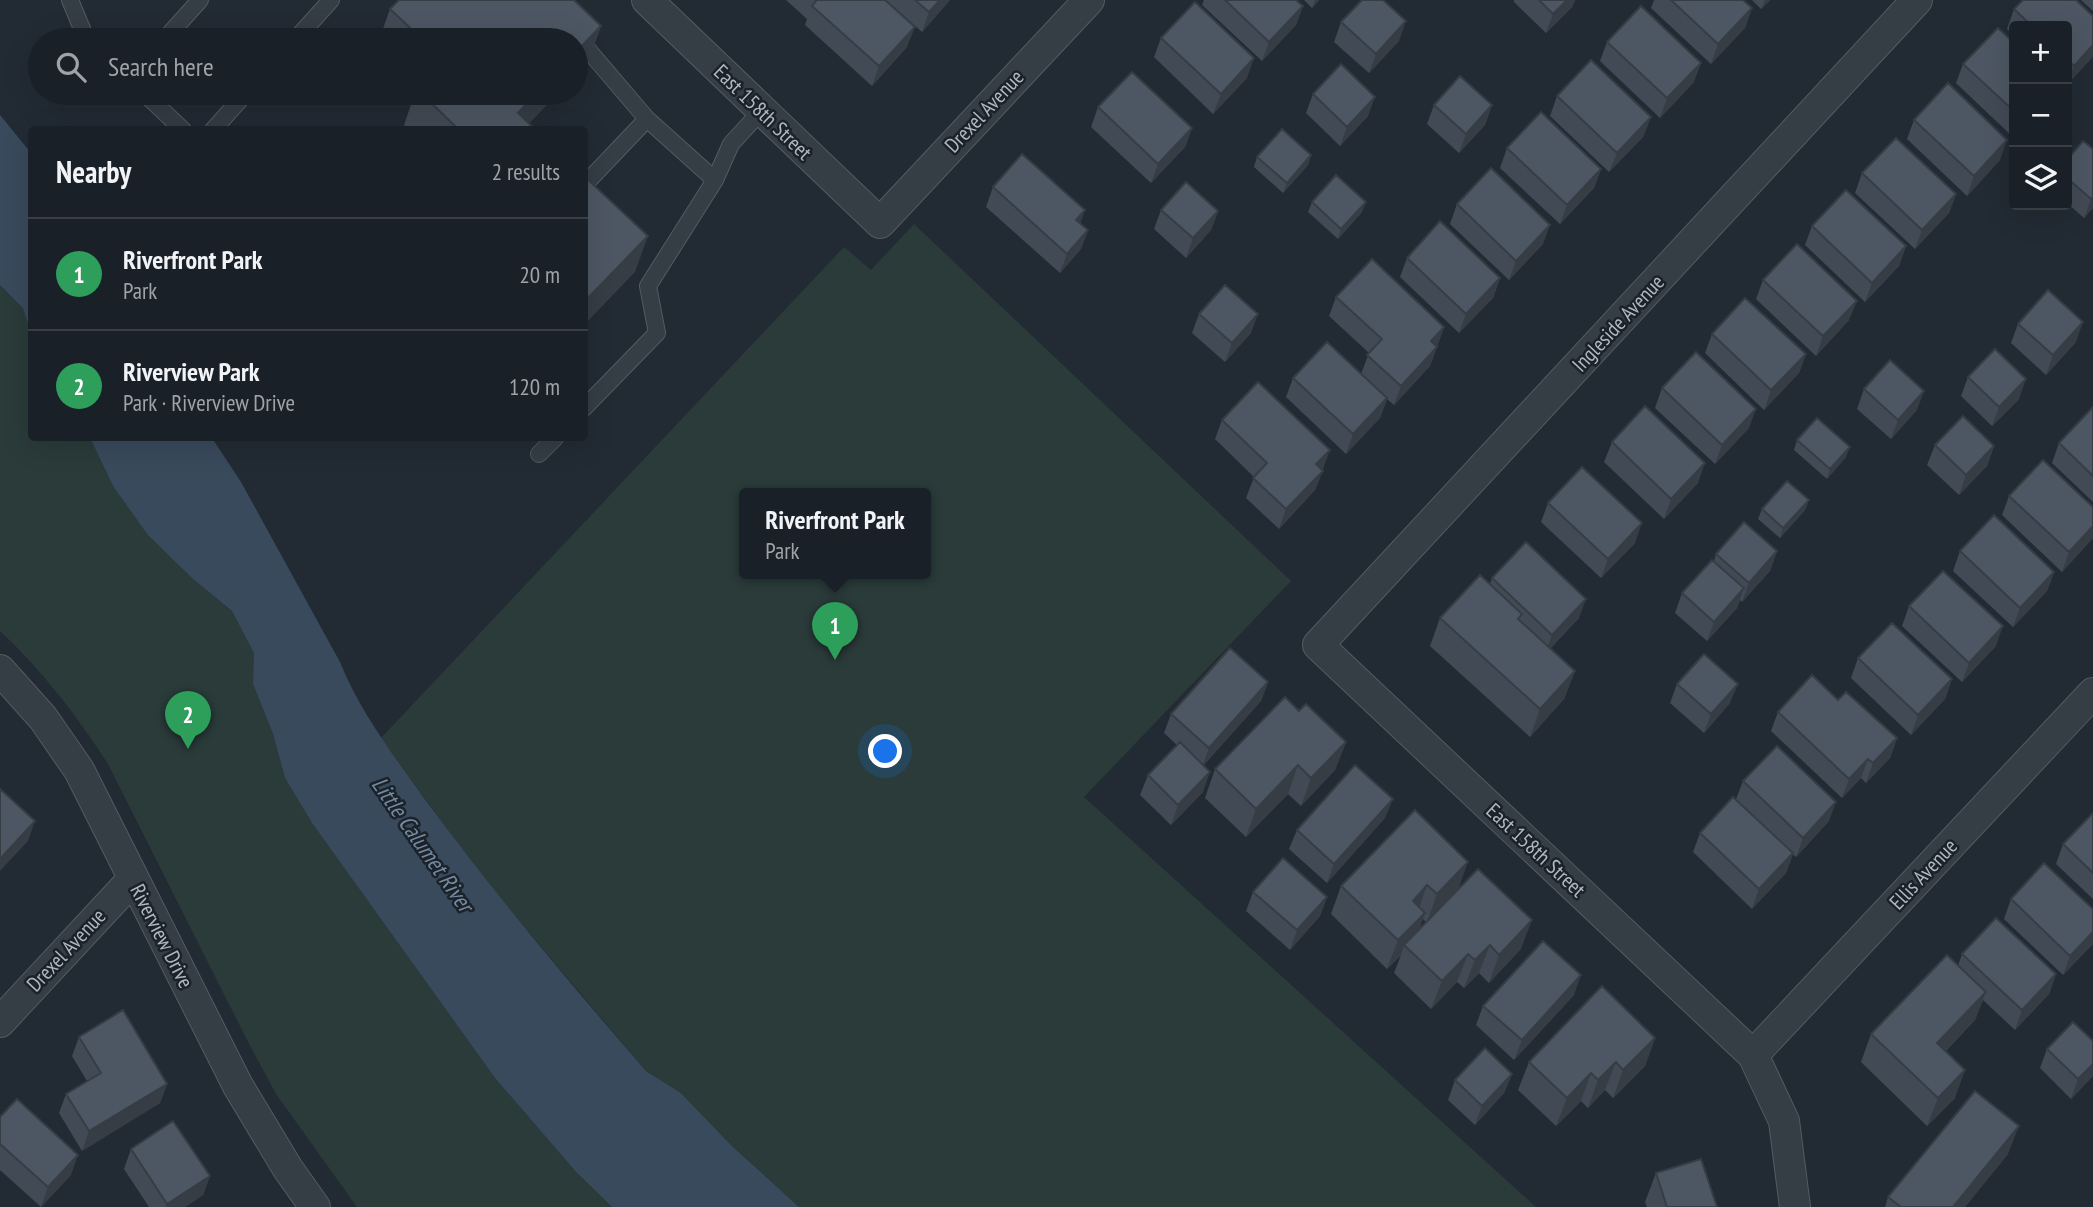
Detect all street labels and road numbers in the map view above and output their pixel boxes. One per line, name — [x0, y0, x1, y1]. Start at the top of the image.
street label: East 158th Street — [708, 59, 818, 166]
street label: Drexel Avenue — [939, 64, 1029, 158]
street label: Ingleside Avenue — [1566, 269, 1670, 377]
street label: East 158th Street — [1481, 797, 1591, 903]
street label: Ellis Avenue — [1883, 833, 1963, 915]
street label: Riverview Drive — [124, 880, 200, 992]
street label: Drexel Avenue — [21, 903, 111, 997]

